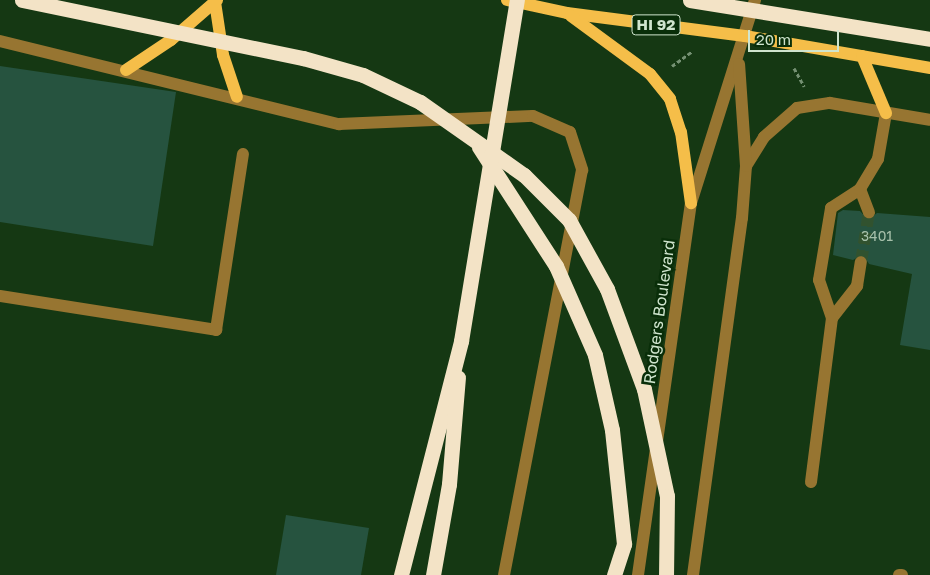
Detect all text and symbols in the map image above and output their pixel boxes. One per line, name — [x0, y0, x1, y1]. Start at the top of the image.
road number: HI 92 — [631, 12, 681, 38]
scale bar — [750, 20, 841, 52]
text: 20 m — [756, 30, 791, 48]
house number: 3401 — [861, 228, 893, 244]
street label: Rodgers Boulevard — [639, 239, 679, 385]

